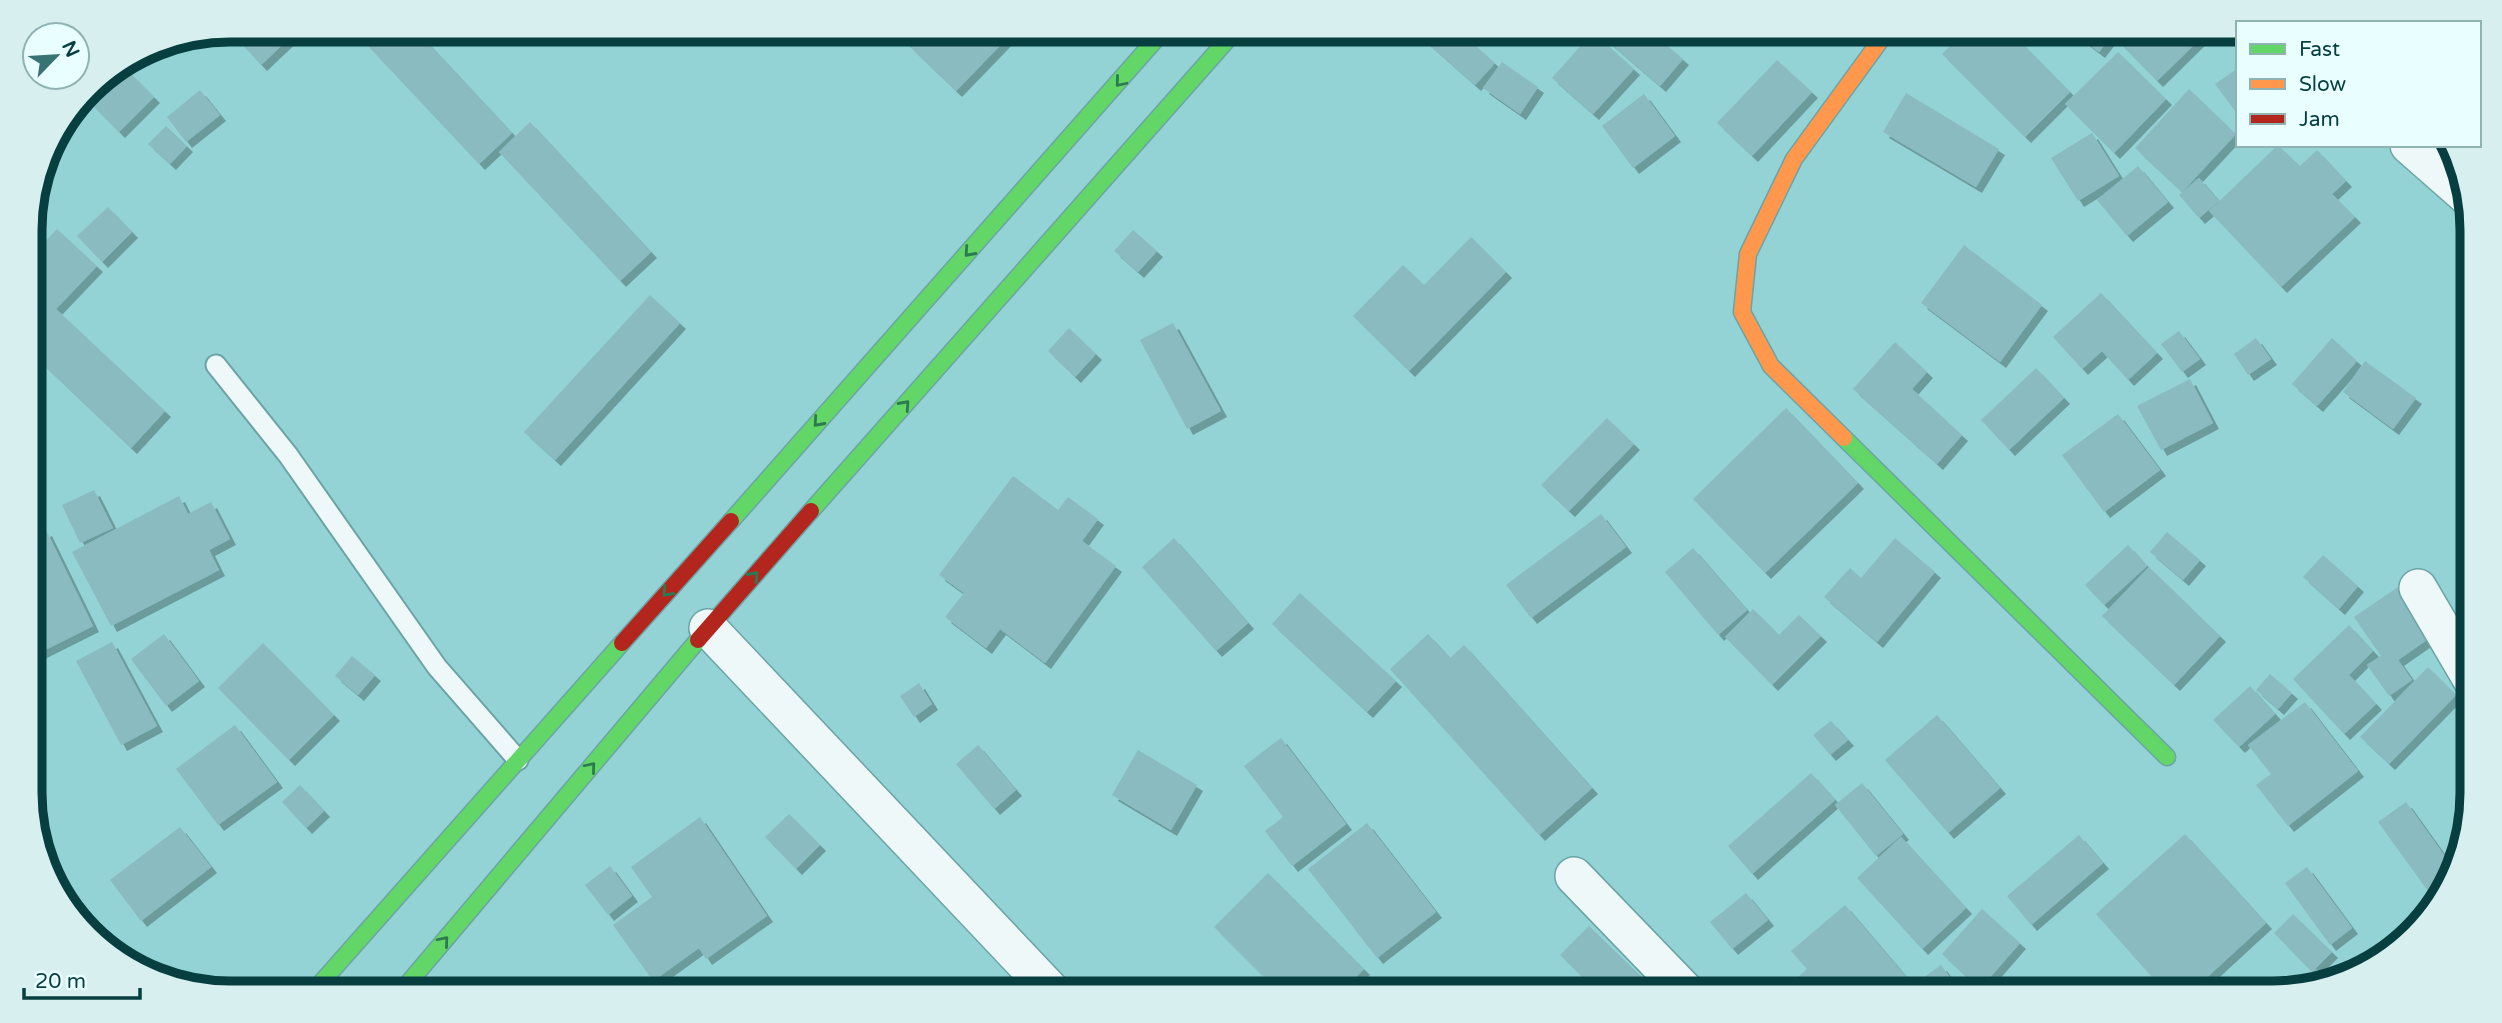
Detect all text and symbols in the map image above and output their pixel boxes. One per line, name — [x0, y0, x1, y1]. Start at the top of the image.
north arrow — [21, 21, 91, 91]
legend — [2236, 21, 2481, 147]
text: Fast — [2299, 37, 2340, 62]
text: N — [57, 38, 84, 61]
text: Slow — [2299, 72, 2347, 97]
one-way arrow — [1116, 73, 1128, 86]
text: Jam — [2299, 107, 2340, 132]
one-way arrow — [965, 244, 977, 257]
one-way arrow — [897, 400, 909, 413]
one-way arrow — [814, 414, 826, 427]
one-way arrow — [746, 571, 758, 584]
one-way arrow — [663, 584, 675, 597]
one-way arrow — [582, 762, 595, 775]
one-way arrow — [436, 936, 448, 949]
scale bar — [24, 956, 140, 1000]
text: 20 m — [35, 969, 86, 994]

